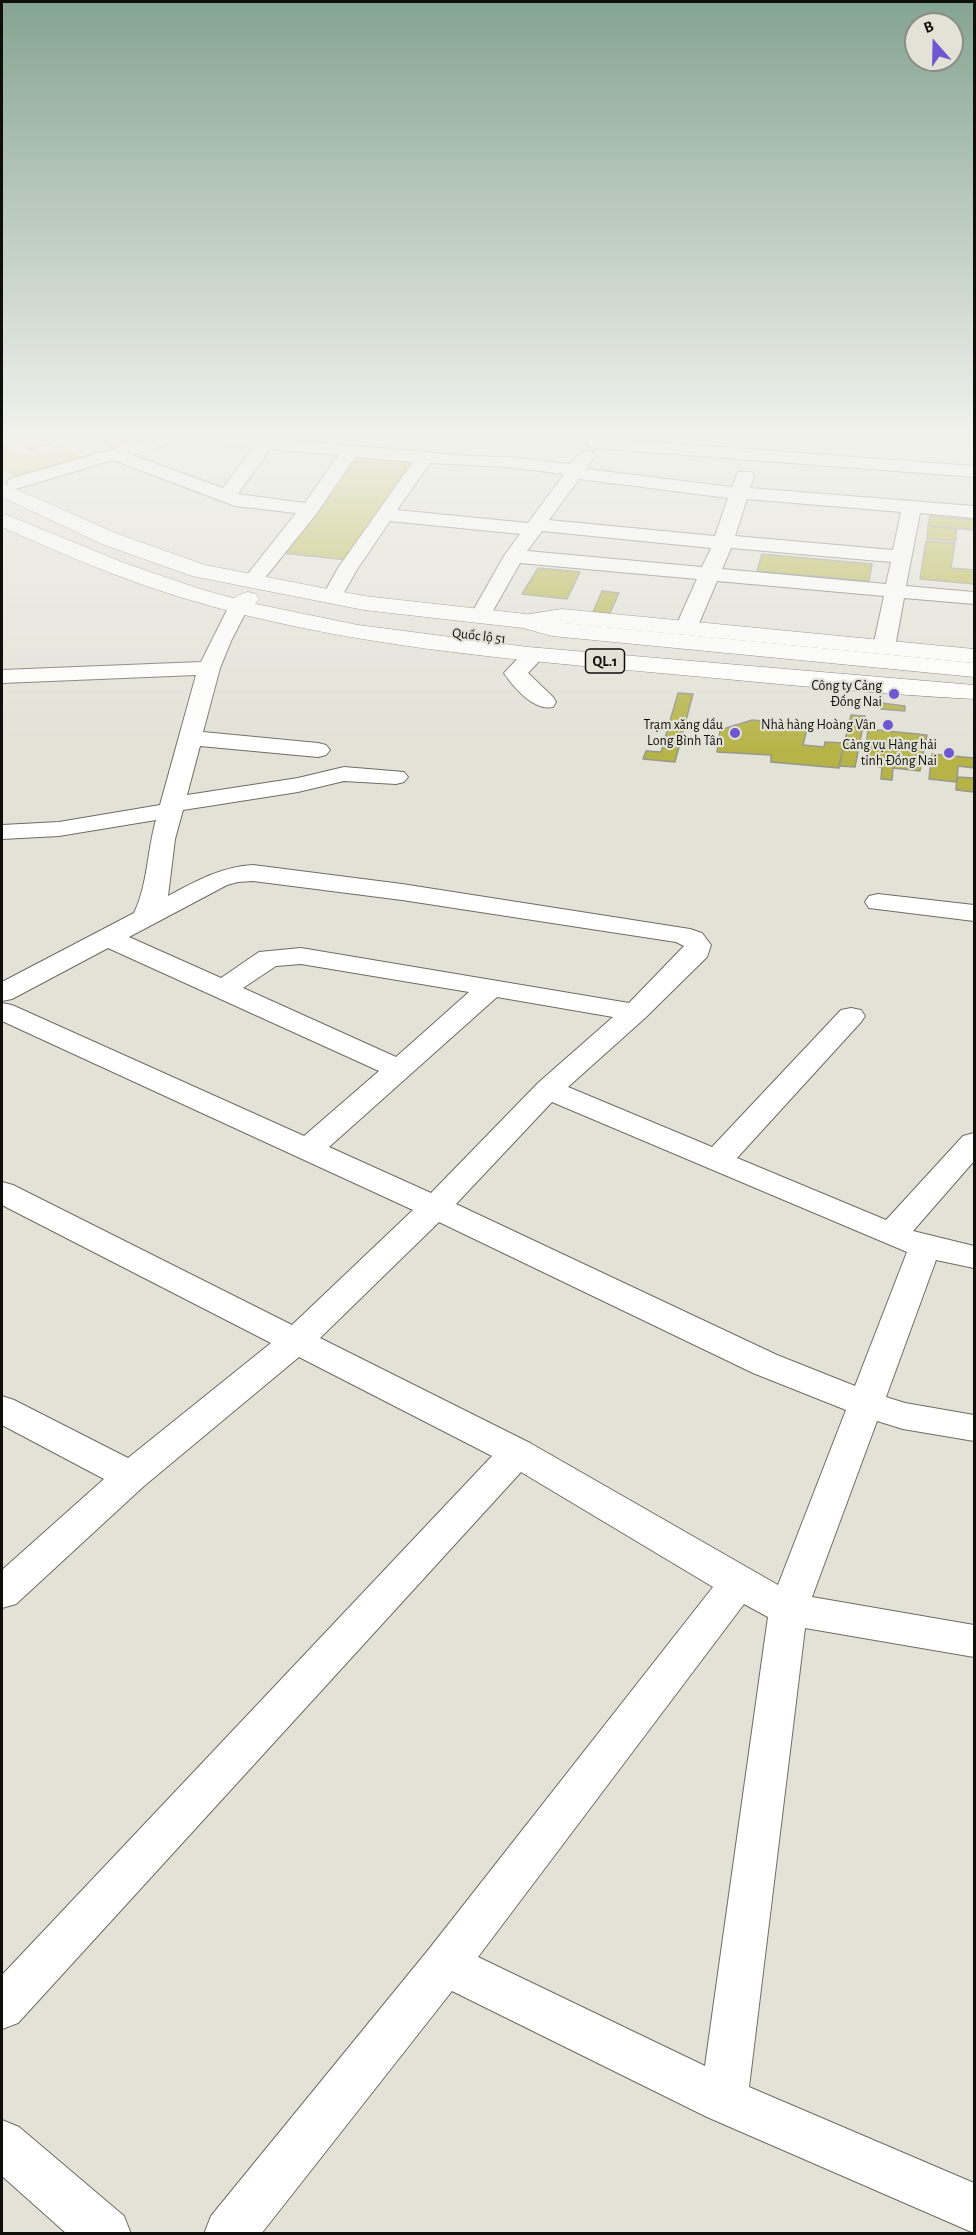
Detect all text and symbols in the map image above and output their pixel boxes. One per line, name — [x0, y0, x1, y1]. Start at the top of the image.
north arrow — [904, 12, 964, 72]
text: B — [921, 18, 936, 36]
street label: Quốc lộ 51 — [451, 624, 507, 648]
road number: QL.1 — [586, 649, 624, 673]
place label: Công ty Cảng Đồng Nai — [812, 678, 882, 710]
marker: Công ty Cảng Đồng Nai — [887, 687, 901, 701]
place label: Trạm xăng dầu Long Bình Tân — [643, 717, 723, 750]
place label: Nhà hàng Hoàng Vân — [761, 717, 876, 733]
marker: Nhà hàng Hoàng Vân — [881, 718, 895, 732]
marker: Trạm xăng dầu Long Bình Tân — [728, 726, 742, 740]
place label: Cảng vụ Hàng hải tỉnh Đồng Nai — [843, 737, 937, 770]
marker: Cảng vụ Hàng hải tỉnh Đồng Nai — [942, 746, 956, 760]

